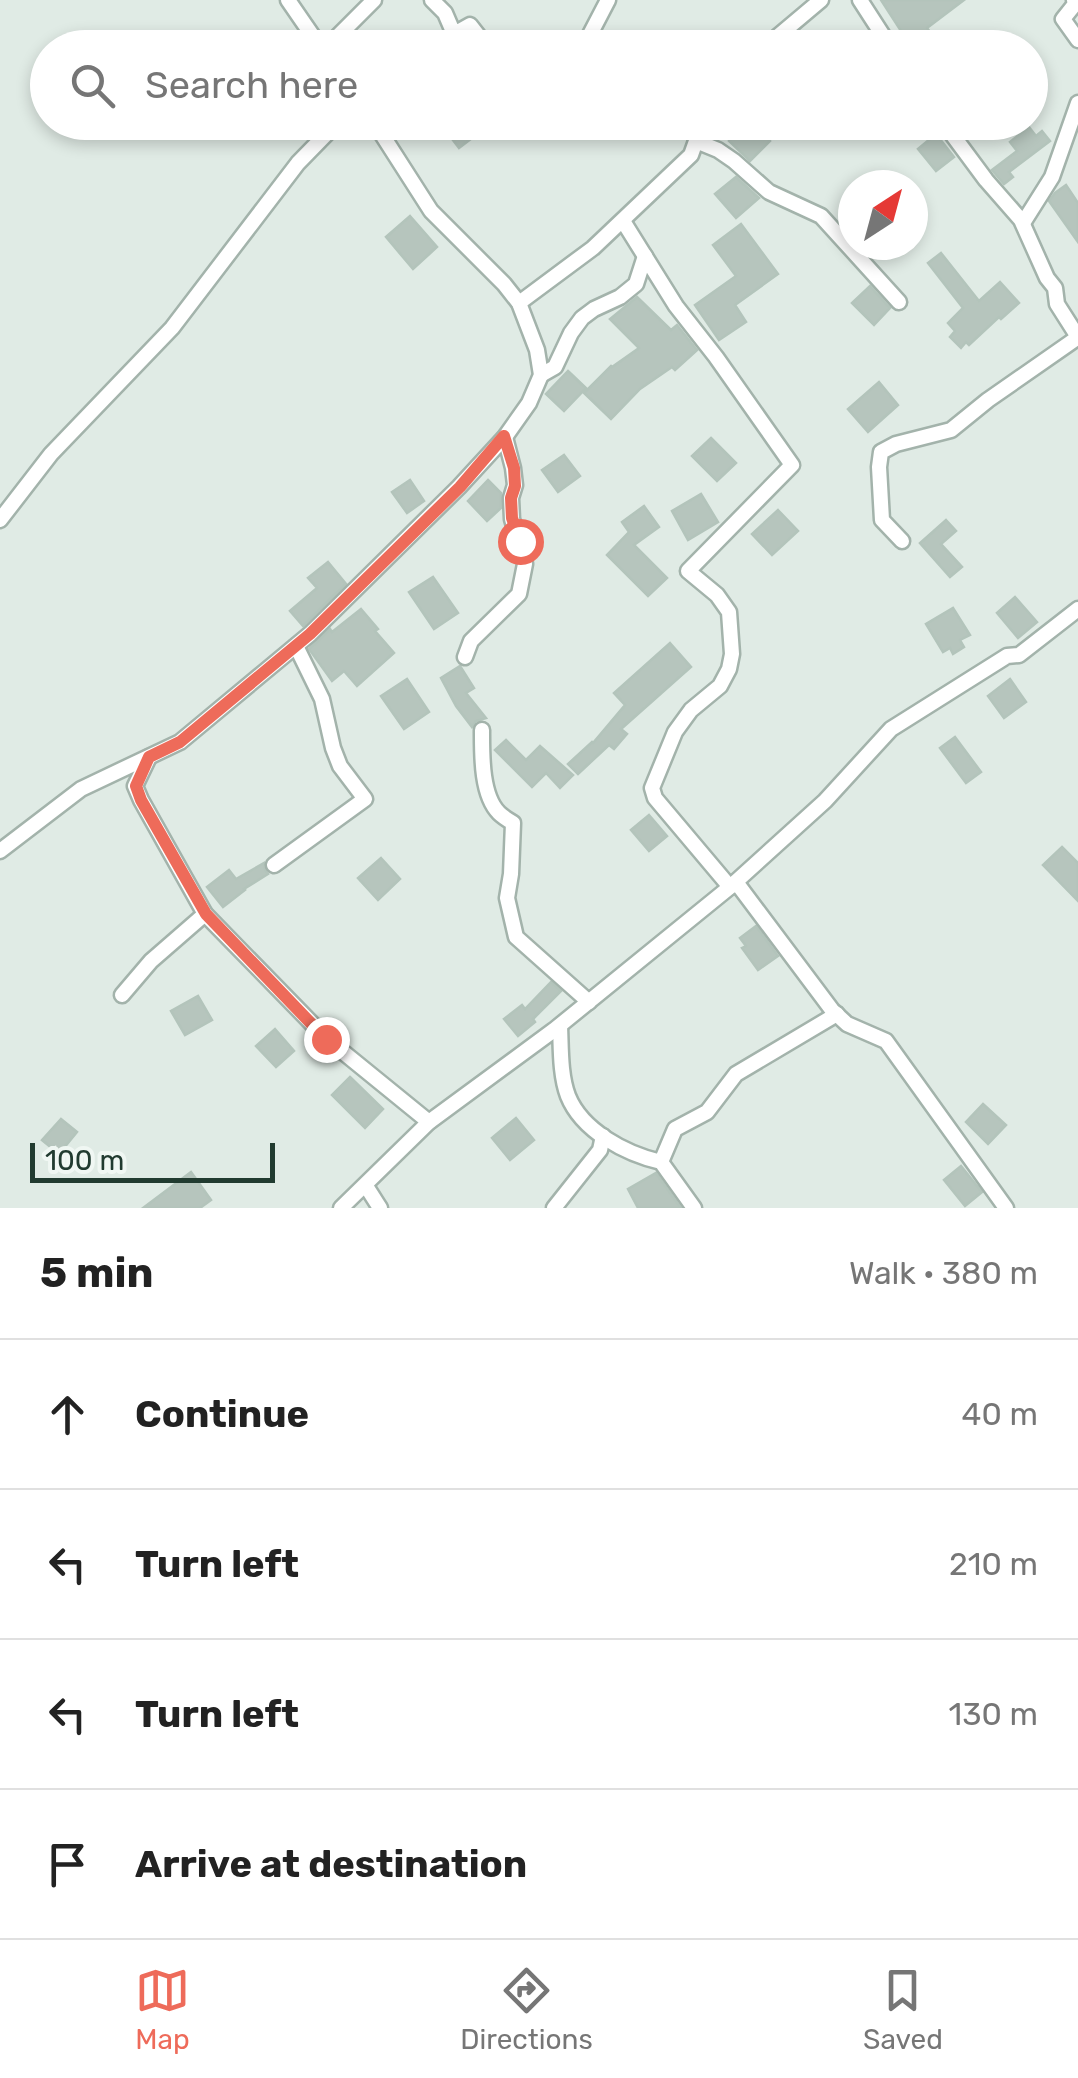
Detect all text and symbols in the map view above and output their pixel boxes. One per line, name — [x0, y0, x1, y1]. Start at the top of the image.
search box — [30, 30, 1048, 140]
icon: search — [65, 58, 120, 113]
text: Search here — [145, 62, 358, 108]
north arrow — [838, 170, 928, 260]
route start — [498, 519, 544, 565]
route end — [304, 1017, 350, 1063]
scale bar — [30, 1138, 275, 1182]
text: 100 m — [45, 1144, 124, 1177]
text: 5 min — [40, 1248, 154, 1298]
text: Walk · 380 m — [849, 1254, 1038, 1292]
icon: ahead — [40, 1387, 95, 1442]
text: Continue — [135, 1391, 309, 1437]
text: 40 m — [962, 1395, 1038, 1433]
icon: left — [40, 1537, 95, 1592]
text: Turn left — [135, 1541, 299, 1587]
text: 210 m — [949, 1545, 1038, 1583]
icon: left — [40, 1687, 95, 1742]
text: Turn left — [135, 1691, 299, 1737]
text: 130 m — [948, 1695, 1038, 1733]
icon: arrive — [40, 1837, 95, 1892]
text: Arrive at destination — [135, 1841, 527, 1887]
tab: Map — [135, 1963, 190, 2056]
tab: Directions — [460, 1963, 593, 2056]
tab: Saved — [863, 1963, 943, 2056]

